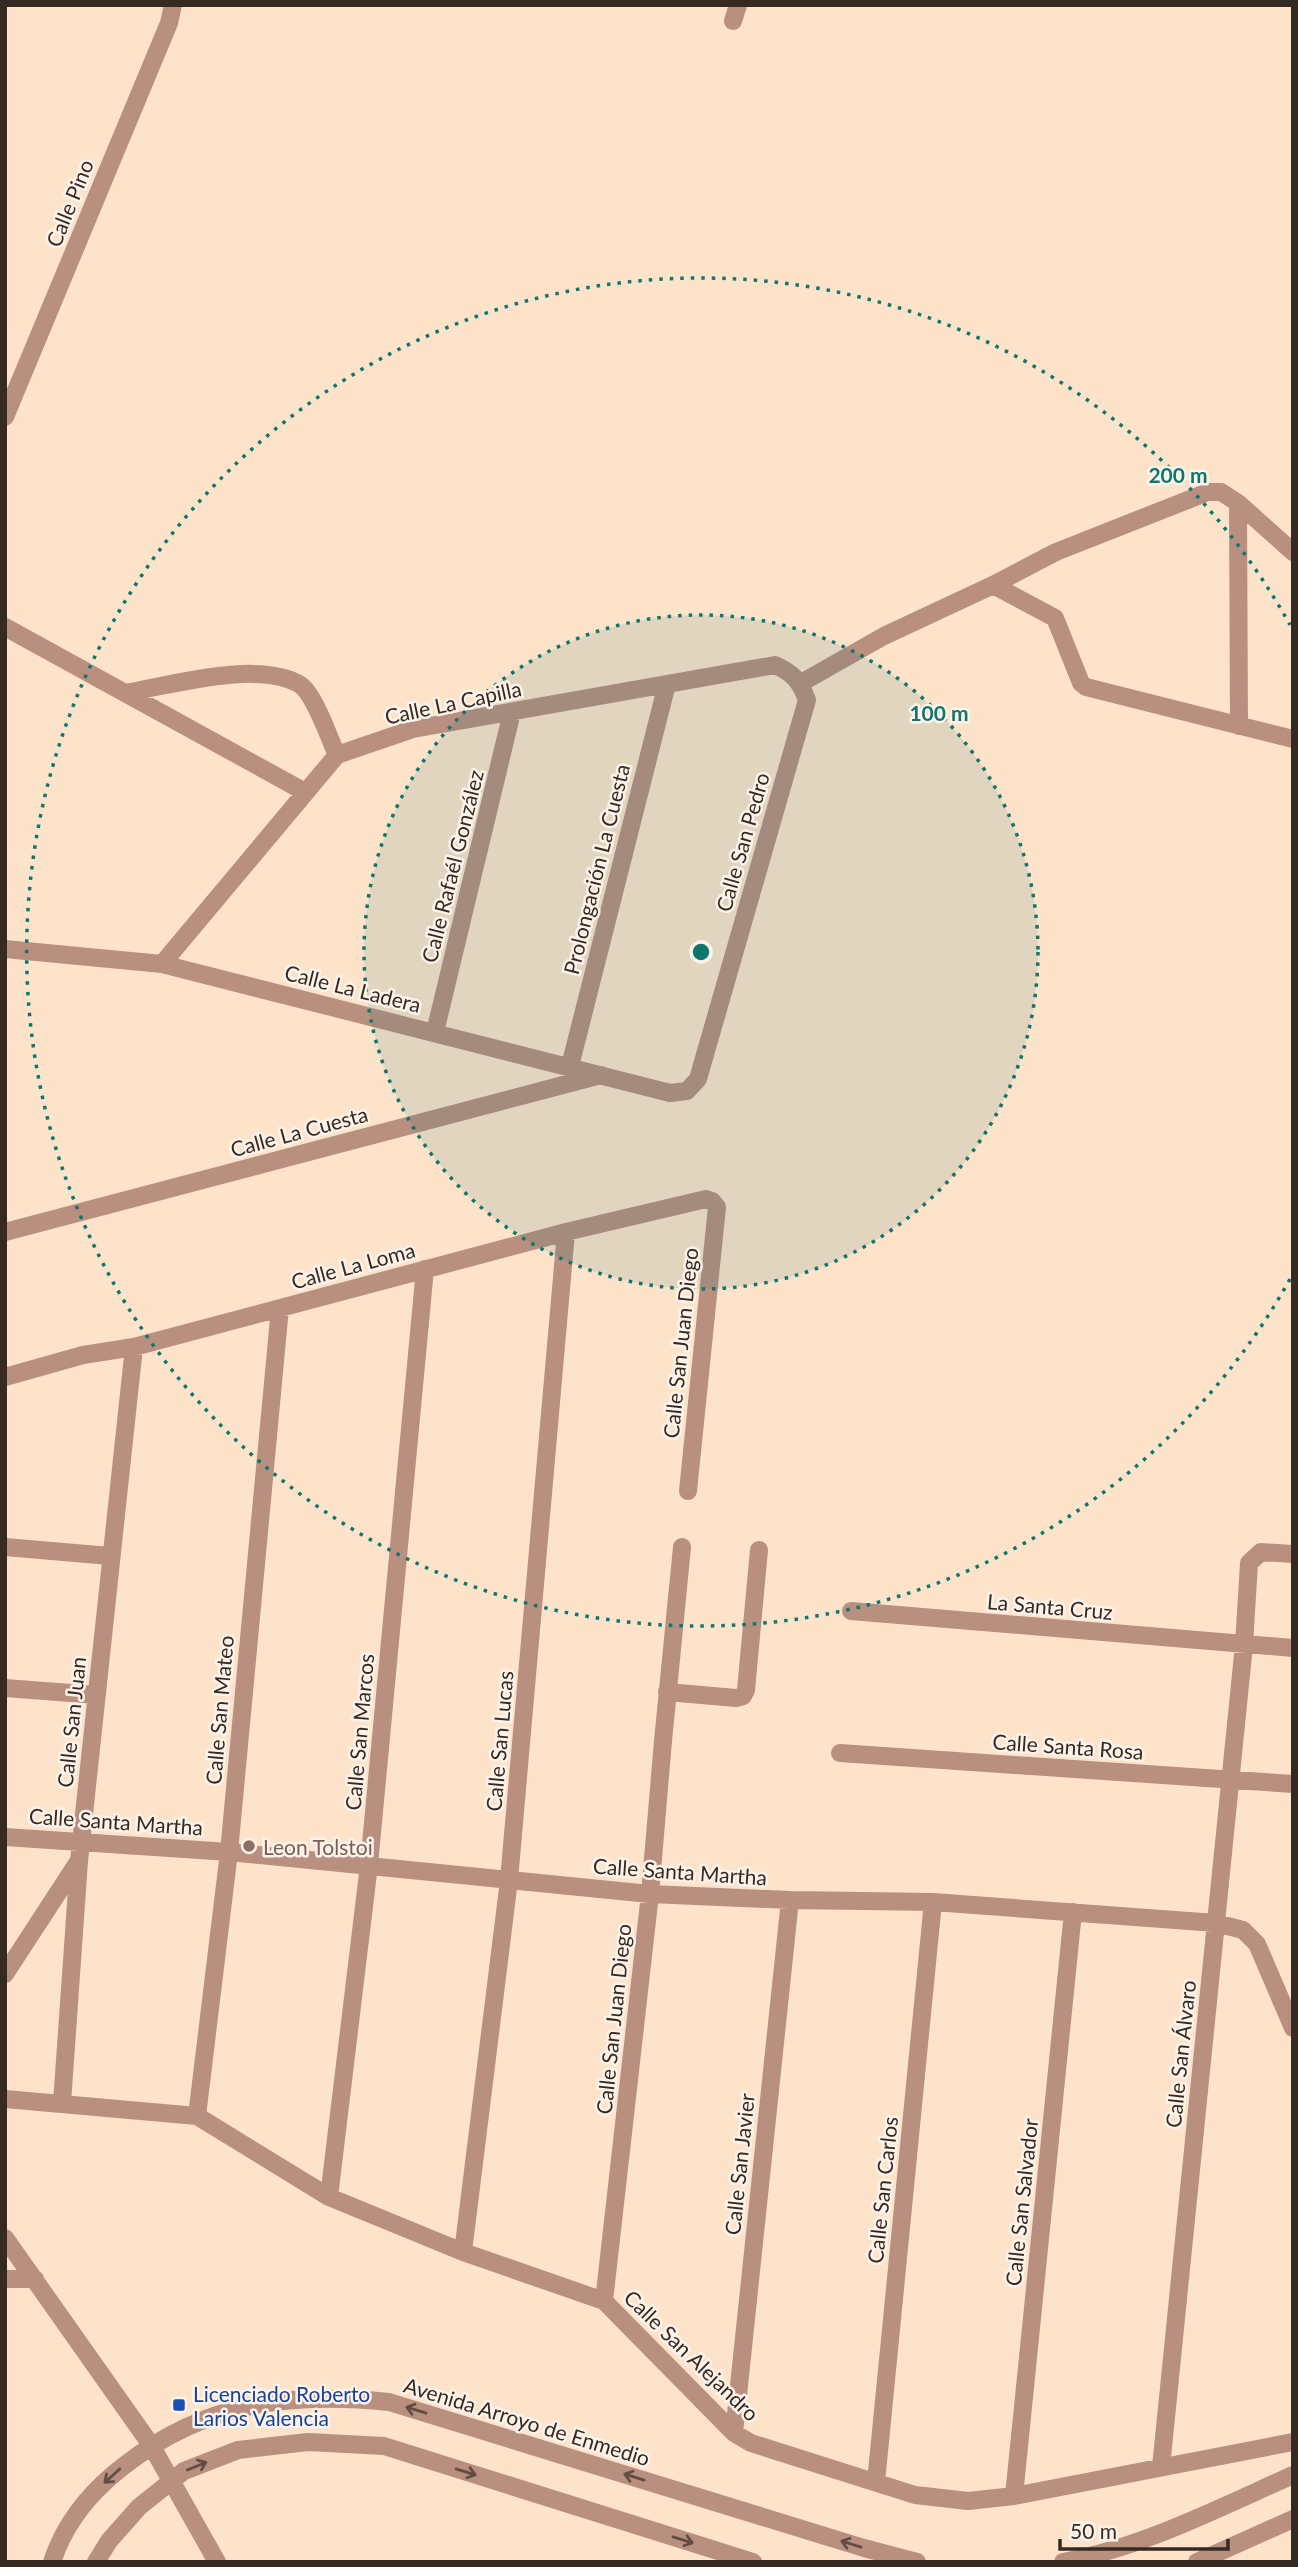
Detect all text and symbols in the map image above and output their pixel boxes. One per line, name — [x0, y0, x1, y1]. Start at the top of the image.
street label: Calle Pino — [40, 156, 98, 250]
text: 200 m — [1148, 462, 1208, 487]
street label: Calle La Capilla — [382, 675, 524, 729]
text: 100 m — [909, 700, 969, 725]
street label: Prolongación La Cuesta — [558, 761, 634, 977]
street label: Calle Rafaél González — [416, 767, 488, 965]
street label: Calle San Pedro — [710, 769, 774, 914]
centre of rings — [689, 940, 713, 964]
street label: Calle La Ladera — [282, 959, 424, 1017]
street label: Calle La Cuesta — [228, 1101, 370, 1161]
street label: Calle La Loma — [288, 1236, 418, 1294]
street label: Calle San Juan Diego — [658, 1246, 702, 1439]
street label: La Santa Cruz — [986, 1588, 1114, 1624]
street label: Calle San Mateo — [200, 1634, 238, 1786]
street label: Calle San Marcos — [340, 1653, 378, 1811]
street label: Calle San Juan — [52, 1655, 90, 1789]
street label: Calle San Lucas — [480, 1670, 518, 1812]
street label: Calle Santa Rosa — [992, 1728, 1144, 1764]
street label: Calle Santa Martha — [28, 1802, 204, 1840]
place label: Leon Tolstoi — [263, 1834, 373, 1859]
marker: Leon Tolstoi — [241, 1838, 257, 1854]
street label: Calle Santa Martha — [592, 1852, 768, 1890]
street label: Calle San Juan Diego — [591, 1922, 635, 2115]
street label: Calle San Álvaro — [1160, 1979, 1200, 2129]
street label: Calle San Javier — [719, 2092, 759, 2236]
street label: Calle San Carlos — [862, 2115, 902, 2265]
street label: Calle San Salvador — [1000, 2116, 1042, 2287]
street label: Calle San Alejandro — [620, 2284, 764, 2426]
street label: Avenida Arroyo de Enmedio — [401, 2372, 653, 2470]
place label: Licenciado Roberto Larios Valencia — [193, 2381, 370, 2430]
marker: Licenciado Roberto Larios Valencia — [171, 2397, 187, 2413]
one-way arrow — [406, 2403, 428, 2416]
one-way arrow — [186, 2458, 208, 2471]
one-way arrow — [455, 2467, 477, 2480]
one-way arrow — [103, 2468, 121, 2484]
one-way arrow — [623, 2470, 645, 2483]
scale bar — [1060, 2508, 1228, 2552]
text: 50 m — [1070, 2518, 1117, 2543]
one-way arrow — [672, 2535, 694, 2547]
one-way arrow — [841, 2537, 863, 2550]

